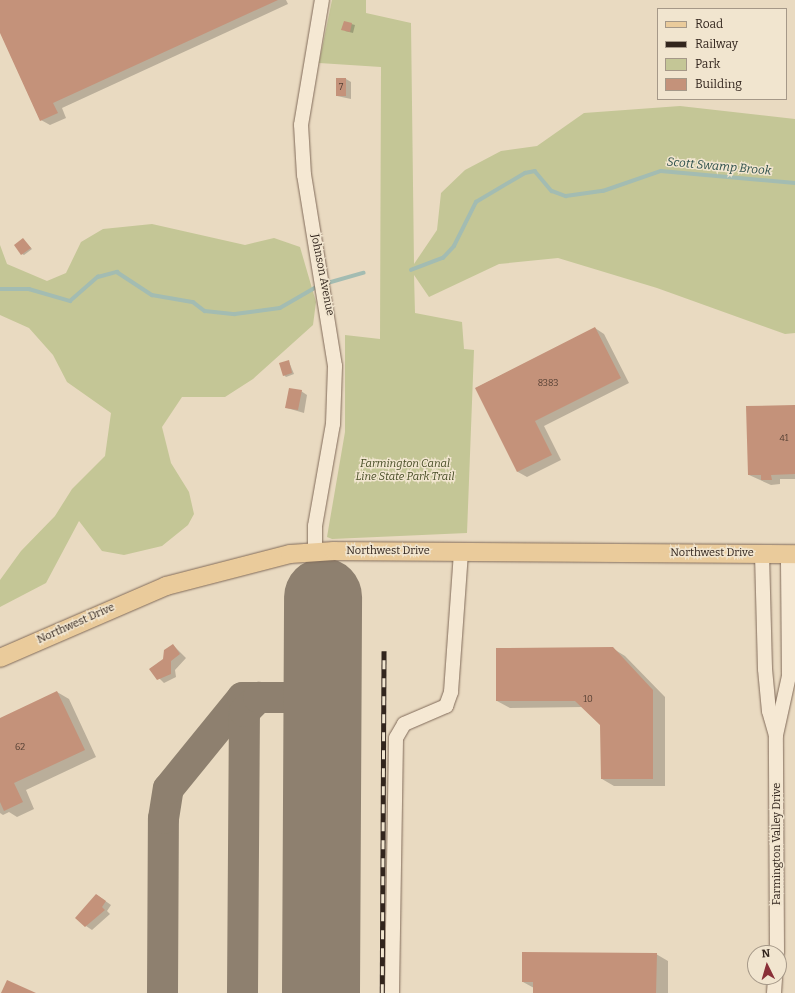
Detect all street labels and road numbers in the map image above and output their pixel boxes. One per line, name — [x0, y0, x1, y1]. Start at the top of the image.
street label: Johnson Avenue — [308, 233, 336, 317]
street label: Northwest Drive — [346, 544, 430, 558]
street label: Northwest Drive — [670, 546, 754, 560]
street label: Northwest Drive — [35, 601, 117, 647]
street label: Farmington Valley Drive — [770, 783, 784, 905]

